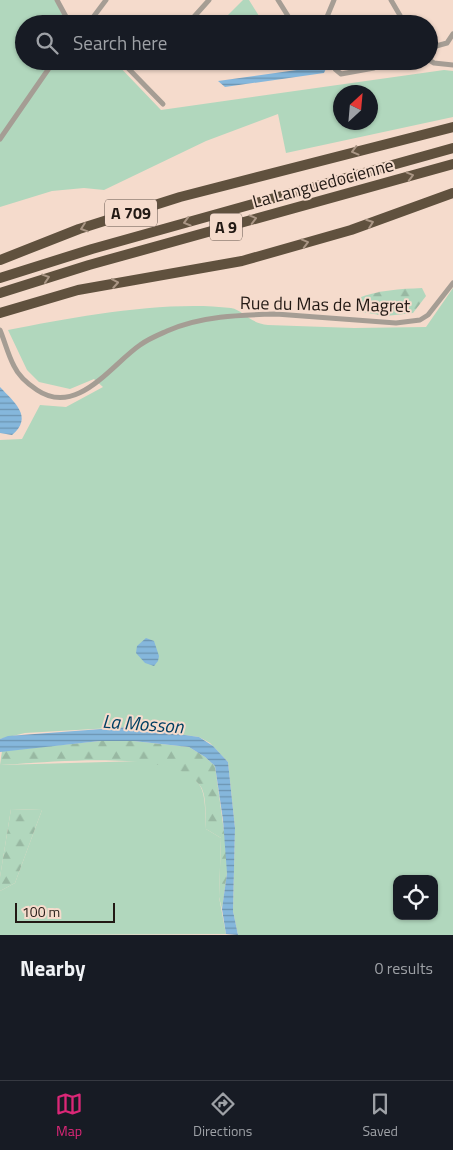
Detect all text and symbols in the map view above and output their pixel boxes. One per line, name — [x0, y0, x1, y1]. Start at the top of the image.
search box — [15, 15, 438, 70]
text: Search here — [73, 28, 167, 57]
icon: search — [33, 29, 61, 57]
north arrow — [333, 85, 378, 130]
one-way arrow — [350, 145, 359, 156]
street label: La Languedocienne — [249, 151, 397, 215]
one-way arrow — [405, 171, 413, 181]
road number: A 709 — [105, 200, 157, 227]
road number: A 9 — [210, 213, 242, 240]
one-way arrow — [249, 214, 257, 225]
one-way arrow — [183, 217, 191, 227]
one-way arrow — [366, 219, 374, 229]
one-way arrow — [81, 222, 89, 232]
one-way arrow — [301, 238, 309, 249]
one-way arrow — [41, 274, 50, 284]
one-way arrow — [110, 278, 119, 288]
street label: Rue du Mas de Magret — [240, 289, 411, 319]
water label: La Mosson — [102, 706, 185, 740]
map controls — [393, 875, 438, 920]
button: locate — [393, 875, 438, 920]
scale bar — [15, 900, 115, 923]
text: 100 m — [22, 901, 60, 922]
text: Nearby — [20, 952, 85, 984]
text: 0 results — [374, 956, 433, 980]
tab: Map — [55, 1090, 83, 1141]
tab: Directions — [193, 1090, 252, 1141]
tab: Saved — [362, 1090, 398, 1141]

